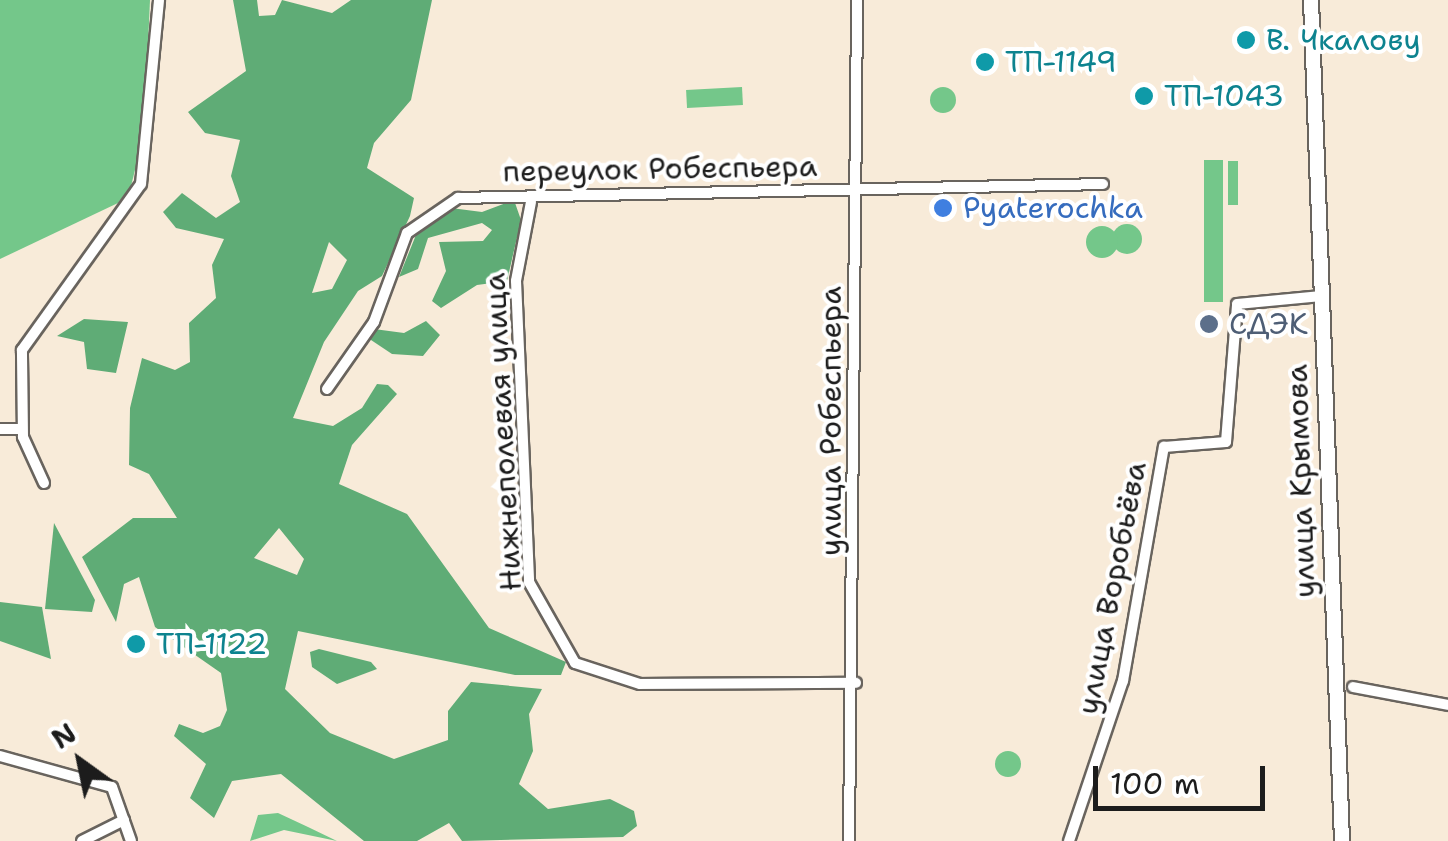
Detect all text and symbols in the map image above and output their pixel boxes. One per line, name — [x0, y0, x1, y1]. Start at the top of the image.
place label: В. Чкалову — [1266, 22, 1421, 58]
marker: В. Чкалову — [1235, 29, 1257, 51]
place label: ТП-1149 — [1005, 44, 1117, 80]
marker: ТП-1149 — [974, 51, 996, 73]
place label: ТП-1043 — [1164, 78, 1284, 114]
marker: ТП-1043 — [1133, 85, 1155, 107]
street label: переулок Робеспьера — [502, 148, 818, 190]
place label: Pyaterochka — [963, 190, 1143, 226]
marker: Pyaterochka — [932, 197, 954, 219]
street label: Нижнеполевая улица — [477, 272, 529, 592]
street label: улица Робеспьера — [813, 286, 849, 556]
place label: СДЭК — [1229, 306, 1308, 342]
marker: СДЭК — [1198, 313, 1220, 335]
street label: улица Крымова — [1279, 364, 1323, 598]
street label: улица Воробьёва — [1070, 459, 1154, 717]
place label: ТП-1122 — [156, 626, 267, 662]
marker: ТП-1122 — [125, 633, 147, 655]
north arrow — [30, 711, 130, 811]
text: N — [44, 714, 83, 758]
scale bar — [1098, 746, 1270, 808]
text: 100 m — [1110, 763, 1200, 804]

